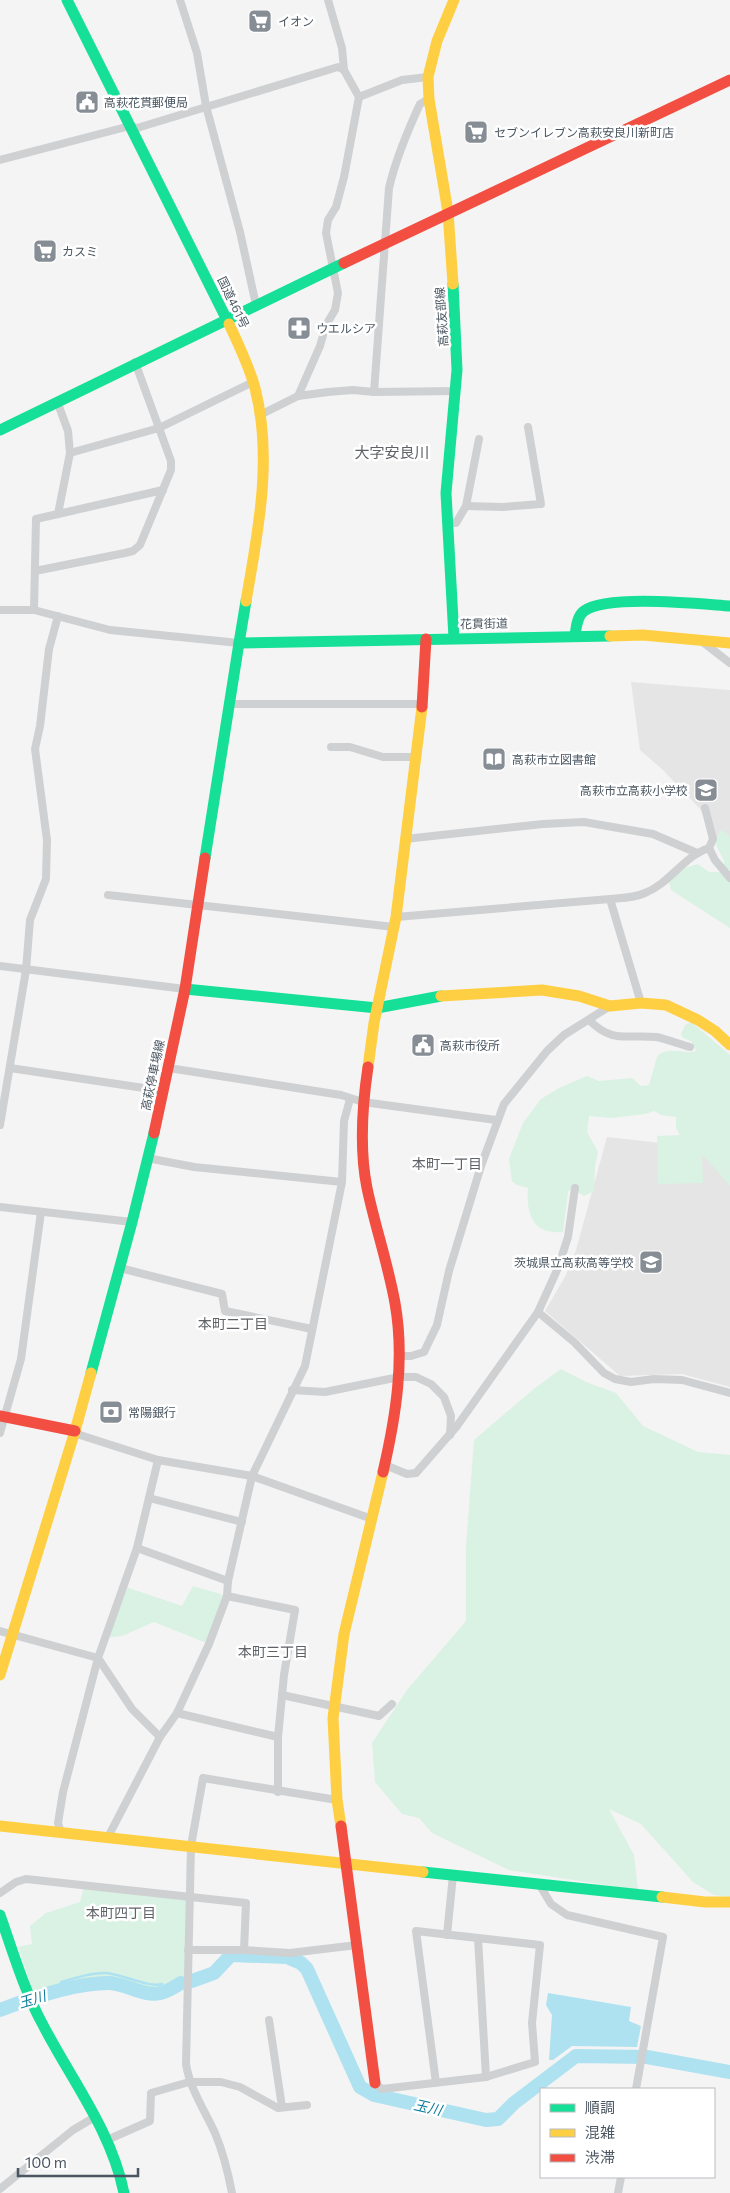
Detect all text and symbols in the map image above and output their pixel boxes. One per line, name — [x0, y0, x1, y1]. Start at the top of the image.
supermarket icon: イオン — [247, 8, 273, 34]
place label: イオン — [278, 14, 314, 28]
public building icon: 高萩花貫郵便局 — [74, 89, 100, 115]
place label: 高萩花貫郵便局 — [104, 95, 188, 109]
supermarket icon: セブンイレブン高萩安良川新町店 — [463, 119, 489, 145]
place label: セブンイレブン高萩安良川新町店 — [494, 125, 674, 139]
supermarket icon: カスミ — [32, 238, 58, 264]
place label: カスミ — [62, 244, 98, 258]
street label: 国道461号 — [216, 274, 252, 330]
street label: 高萩友部線 — [432, 287, 450, 347]
pharmacy icon: ウエルシア — [286, 315, 312, 341]
place label: ウエルシア — [316, 321, 376, 335]
district label: 大字安良川 — [354, 443, 430, 461]
street label: 花貫街道 — [460, 616, 508, 630]
library icon: 高萩市立図書館 — [481, 746, 507, 772]
place label: 高萩市立図書館 — [512, 752, 596, 766]
school or university icon: 高萩市立高萩小学校 — [693, 777, 719, 803]
place label: 高萩市立高萩小学校 — [580, 783, 688, 797]
public building icon: 高萩市役所 — [410, 1032, 436, 1058]
street label: 高萩停車場線 — [138, 1038, 166, 1112]
place label: 高萩市役所 — [440, 1038, 500, 1052]
district label: 本町一丁目 — [412, 1155, 482, 1172]
school or university icon: 茨城県立高萩高等学校 — [638, 1249, 664, 1275]
place label: 茨城県立高萩高等学校 — [514, 1255, 634, 1269]
district label: 本町二丁目 — [198, 1315, 268, 1332]
bank icon: 常陽銀行 — [98, 1399, 124, 1425]
place label: 常陽銀行 — [128, 1405, 176, 1419]
district label: 本町三丁目 — [238, 1643, 308, 1660]
district label: 本町四丁目 — [86, 1904, 156, 1921]
water label: 玉川 — [16, 1986, 50, 2011]
legend — [540, 2088, 715, 2178]
water label: 玉川 — [412, 2096, 446, 2119]
text: 順調 — [585, 2098, 615, 2116]
text: 混雑 — [585, 2123, 615, 2141]
scale bar — [18, 2146, 138, 2178]
text: 渋滞 — [585, 2148, 615, 2166]
text: 100 m — [25, 2153, 67, 2171]

